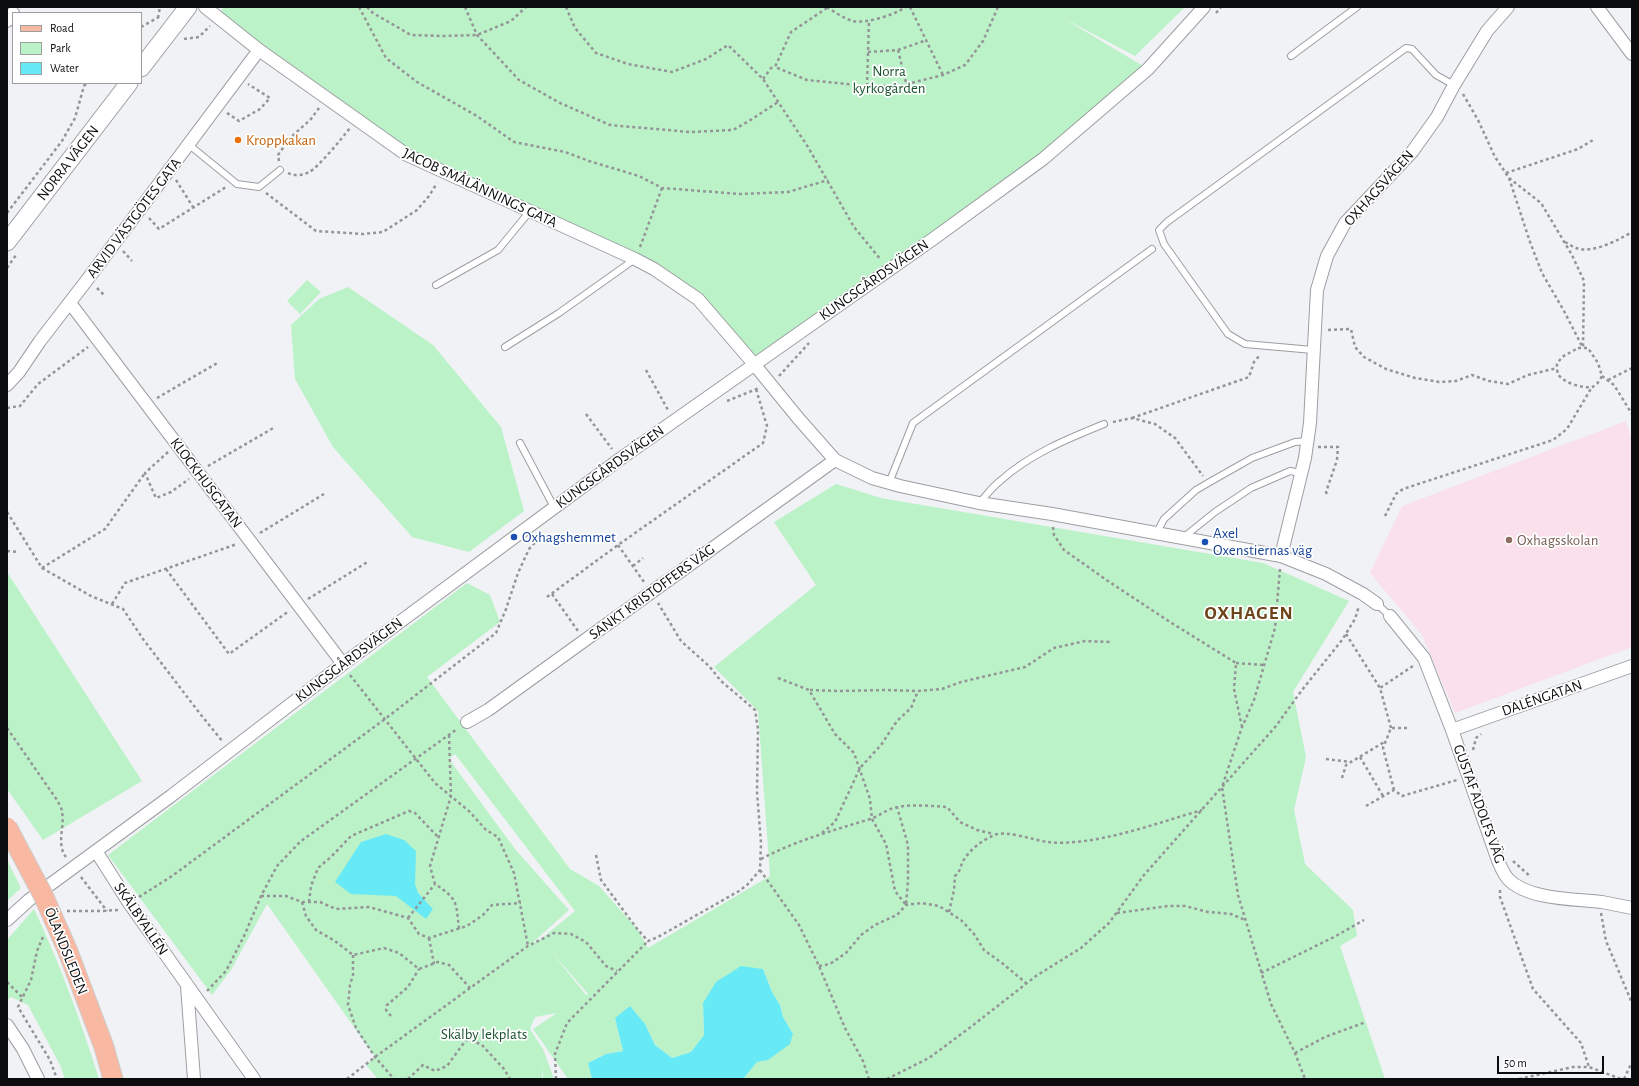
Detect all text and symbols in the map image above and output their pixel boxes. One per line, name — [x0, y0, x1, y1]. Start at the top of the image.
legend — [12, 12, 142, 84]
text: Road — [50, 22, 74, 34]
text: Park — [50, 42, 71, 54]
text: Water — [50, 62, 79, 74]
park label: Norra kyrkogården — [852, 62, 926, 97]
street label: NORRA VÄGEN — [33, 122, 103, 204]
place label: Kroppkakan — [246, 131, 316, 149]
marker: Kroppkakan — [233, 135, 243, 145]
street label: JACOB SMÅLÄNNINGS GATA — [400, 144, 560, 232]
street label: OXHAGSVÄGEN — [1340, 146, 1418, 230]
street label: ARVID VÄSTGÖTES GATA — [83, 154, 185, 282]
street label: KUNGSGÅRDSVÄGEN — [816, 235, 932, 325]
street label: KUNGSGÅRDSVÄGEN — [552, 422, 668, 512]
street label: KLOCKHUSGATAN — [166, 434, 246, 532]
place label: Axel Oxenstiernas väg — [1213, 524, 1312, 559]
place label: Oxhagshemmet — [522, 528, 616, 546]
place label: Oxhagsskolan — [1517, 531, 1598, 549]
marker: Oxhagshemmet — [509, 532, 519, 542]
marker: Oxhagsskolan — [1504, 535, 1514, 545]
marker: Axel Oxenstiernas väg — [1200, 537, 1210, 547]
street label: SANKT KRISTOFFERS VÄG — [586, 540, 718, 644]
district label: OXHAGEN — [1204, 602, 1294, 624]
street label: KUNGSGÅRDSVÄGEN — [292, 614, 406, 706]
street label: DALÉNGATAN — [1499, 676, 1585, 720]
street label: GUSTAF ADOLFS VÄG — [1449, 742, 1509, 866]
street label: SKÄLBYALLÉN — [110, 879, 172, 959]
street label: ÖLANDSLEDEN — [40, 905, 92, 997]
park label: Skälby lekplats — [441, 1025, 527, 1043]
scale bar — [1499, 1048, 1606, 1074]
text: 50 m — [1504, 1057, 1527, 1069]

